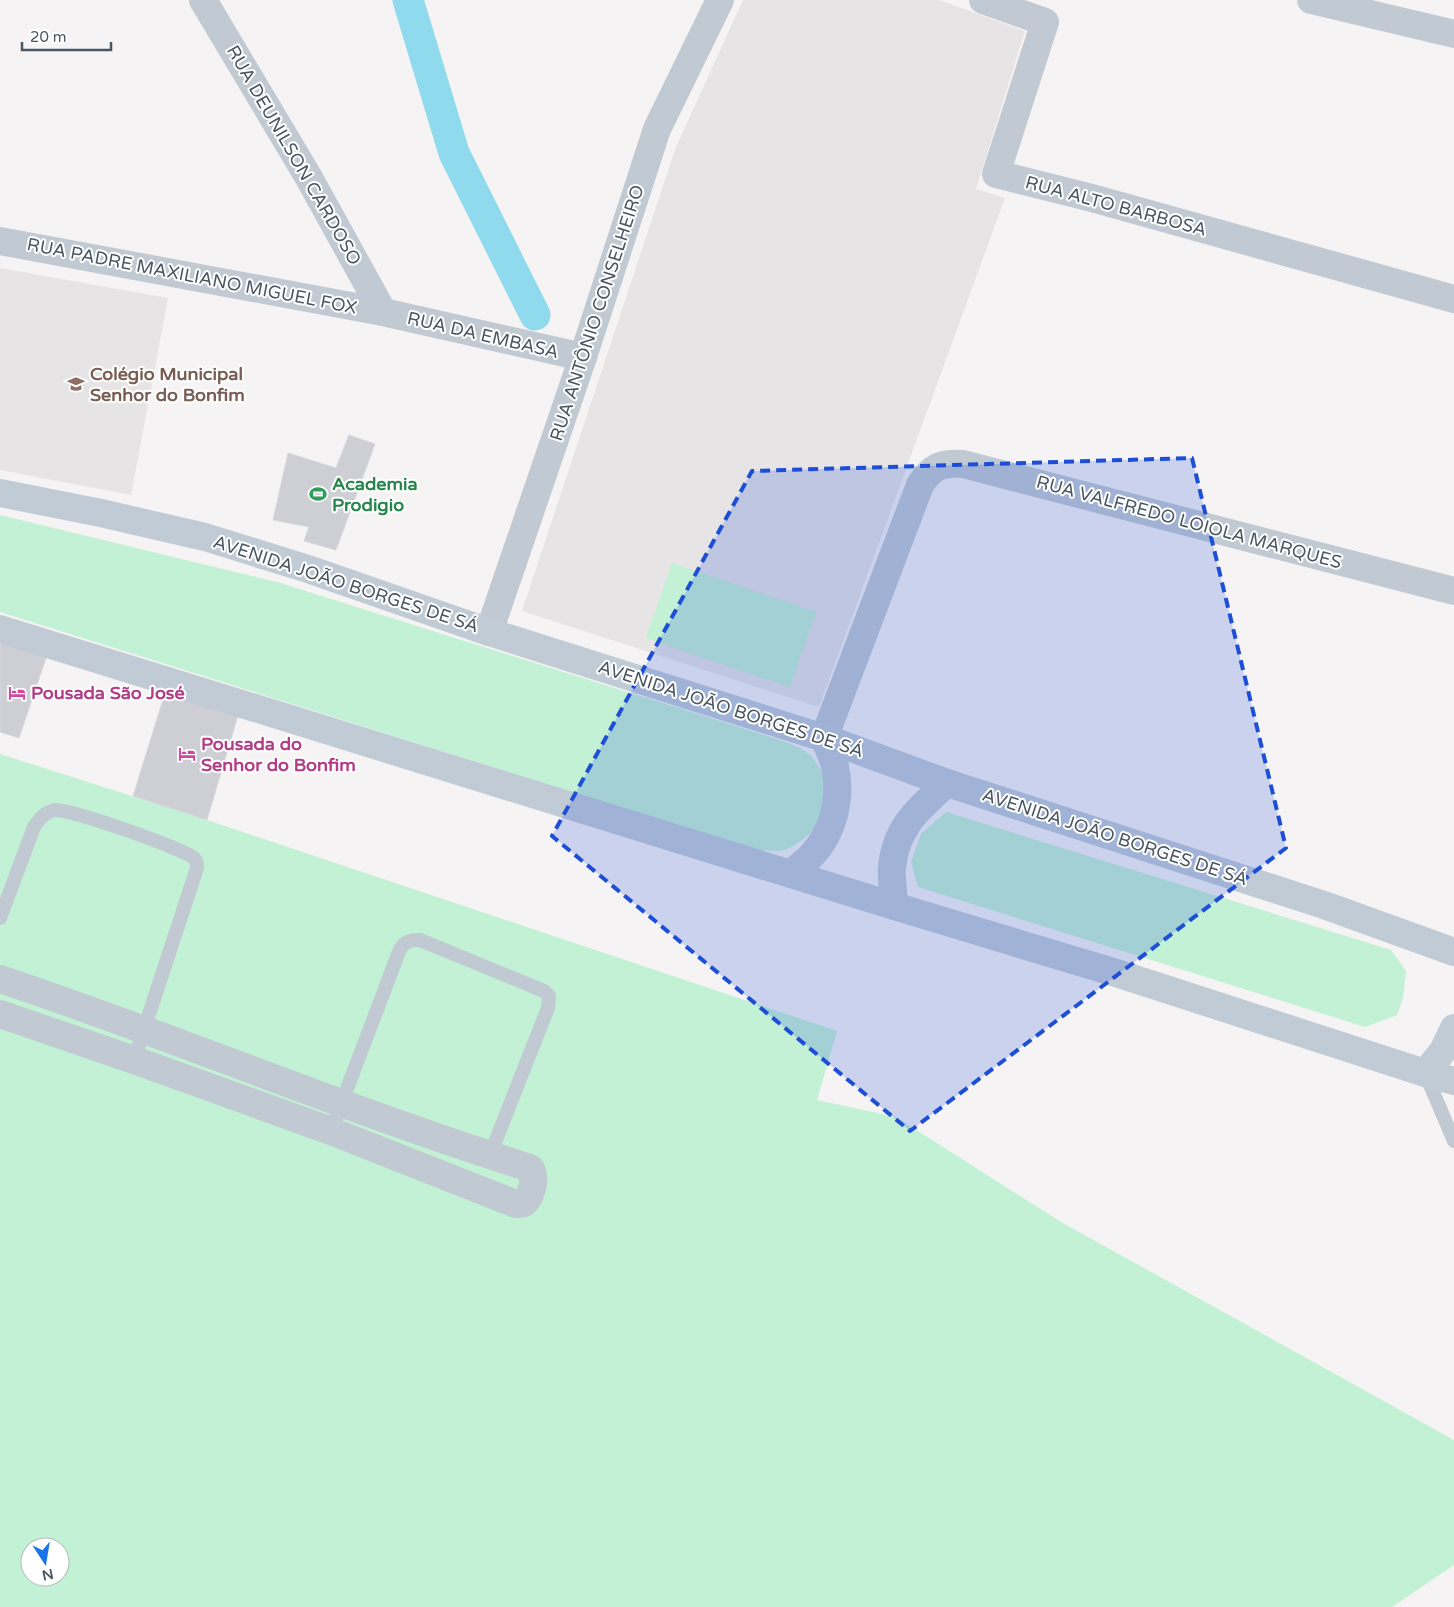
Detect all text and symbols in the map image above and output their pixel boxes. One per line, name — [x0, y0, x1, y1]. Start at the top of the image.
scale bar — [22, 20, 111, 52]
text: 20 m — [30, 28, 67, 46]
street label: RUA DEUNILSON CARDOSO — [222, 41, 366, 269]
street label: RUA ALTO BARBOSA — [1023, 171, 1209, 241]
street label: RUA ANTÔNIO CONSELHEIRO — [545, 182, 649, 444]
street label: RUA PADRE MAXILIANO MIGUEL FOX — [25, 233, 359, 319]
street label: RUA DA EMBASA — [405, 307, 561, 363]
place label: Colégio Municipal Senhor do Bonfim — [90, 363, 245, 406]
school or university icon: Colégio Municipal Senhor do Bonfim — [66, 374, 86, 394]
street label: RUA VALFREDO LOIOLA MARQUES — [1034, 471, 1344, 573]
place label: Academia Prodigio — [332, 473, 418, 516]
sports icon: Academia Prodigio — [308, 484, 328, 504]
street label: AVENIDA JOÃO BORGES DE SÁ — [211, 531, 481, 637]
street label: AVENIDA JOÃO BORGES DE SÁ — [596, 656, 866, 762]
place label: Pousada São José — [31, 682, 185, 704]
hotel icon: Pousada São José — [7, 683, 27, 703]
place label: Pousada do Senhor do Bonfim — [201, 733, 356, 776]
hotel icon: Pousada do Senhor do Bonfim — [177, 744, 197, 764]
street label: AVENIDA JOÃO BORGES DE SÁ — [980, 784, 1250, 890]
north arrow — [20, 1537, 70, 1587]
text: N — [40, 1565, 55, 1584]

